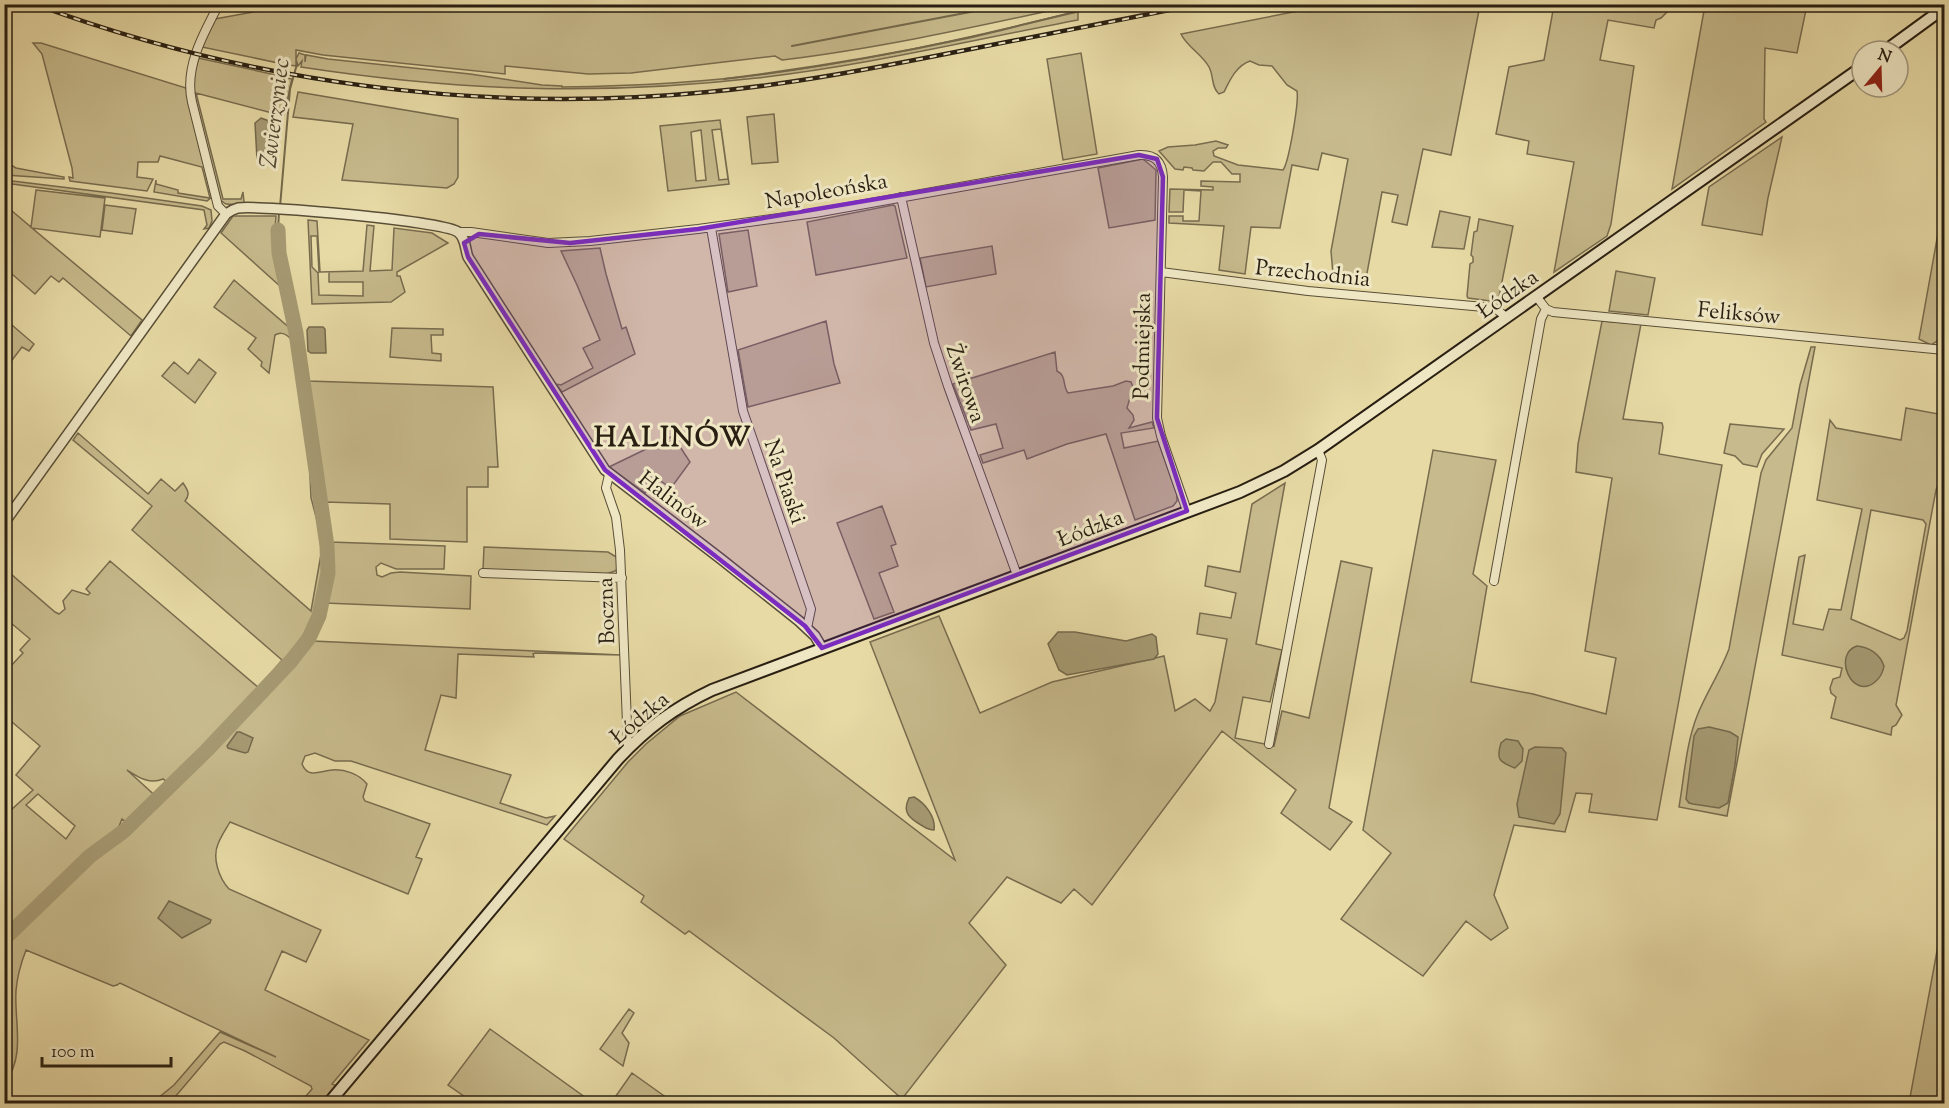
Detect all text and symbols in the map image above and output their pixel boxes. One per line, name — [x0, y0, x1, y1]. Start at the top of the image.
north arrow — [1850, 39, 1910, 99]
text: N — [1874, 44, 1894, 70]
water label: Zwierzyniec — [252, 56, 300, 170]
street label: Napoleońska — [763, 166, 890, 219]
street label: Przechodnia — [1254, 253, 1372, 297]
street label: Łódzka — [1472, 263, 1546, 328]
street label: Podmiejska — [1127, 292, 1161, 400]
street label: Feliksów — [1696, 295, 1782, 335]
street label: Żwirowa — [936, 341, 992, 427]
district label: HALINÓW — [594, 419, 752, 459]
street label: Na Piaski — [754, 435, 813, 529]
street label: Halinów — [630, 464, 714, 539]
street label: Łódzka — [1054, 503, 1129, 557]
street label: Boczna — [591, 577, 625, 645]
street label: Łódzka — [605, 685, 677, 753]
scale bar — [42, 1030, 171, 1068]
text: 100 m — [51, 1040, 95, 1066]

